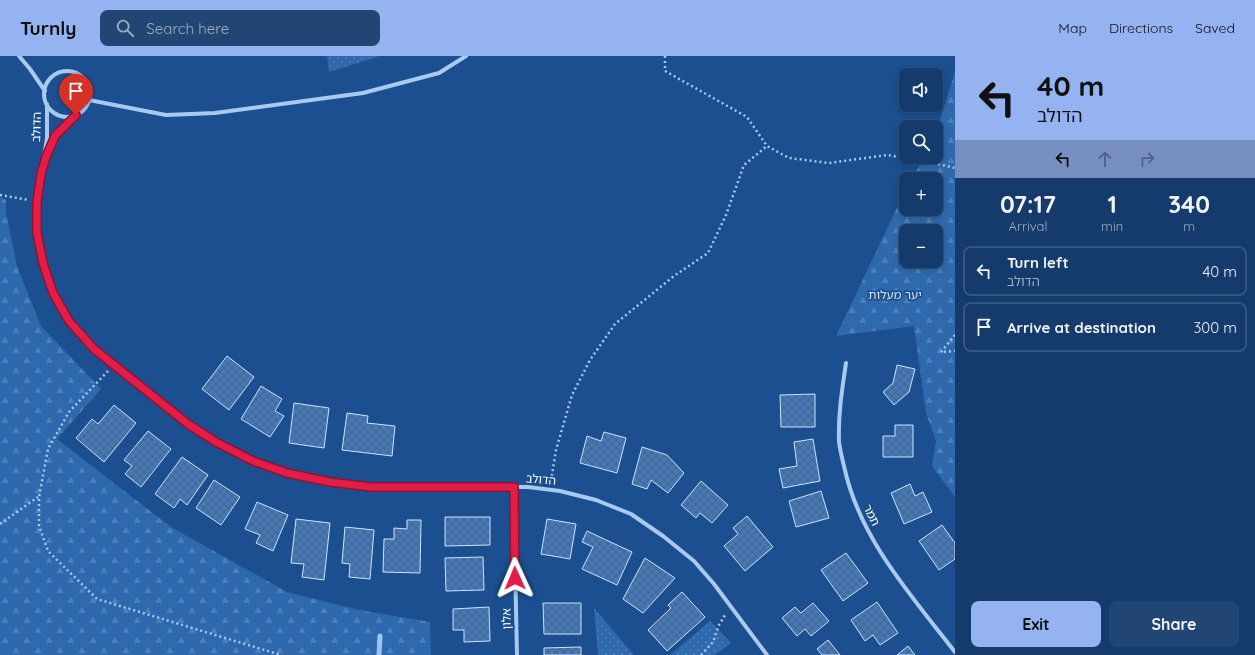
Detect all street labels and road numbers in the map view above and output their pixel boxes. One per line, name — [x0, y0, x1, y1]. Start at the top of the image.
street label: הדולב — [28, 112, 44, 142]
street label: הדולב — [525, 470, 557, 488]
street label: תמר — [860, 502, 884, 528]
street label: אלון — [498, 608, 514, 630]

